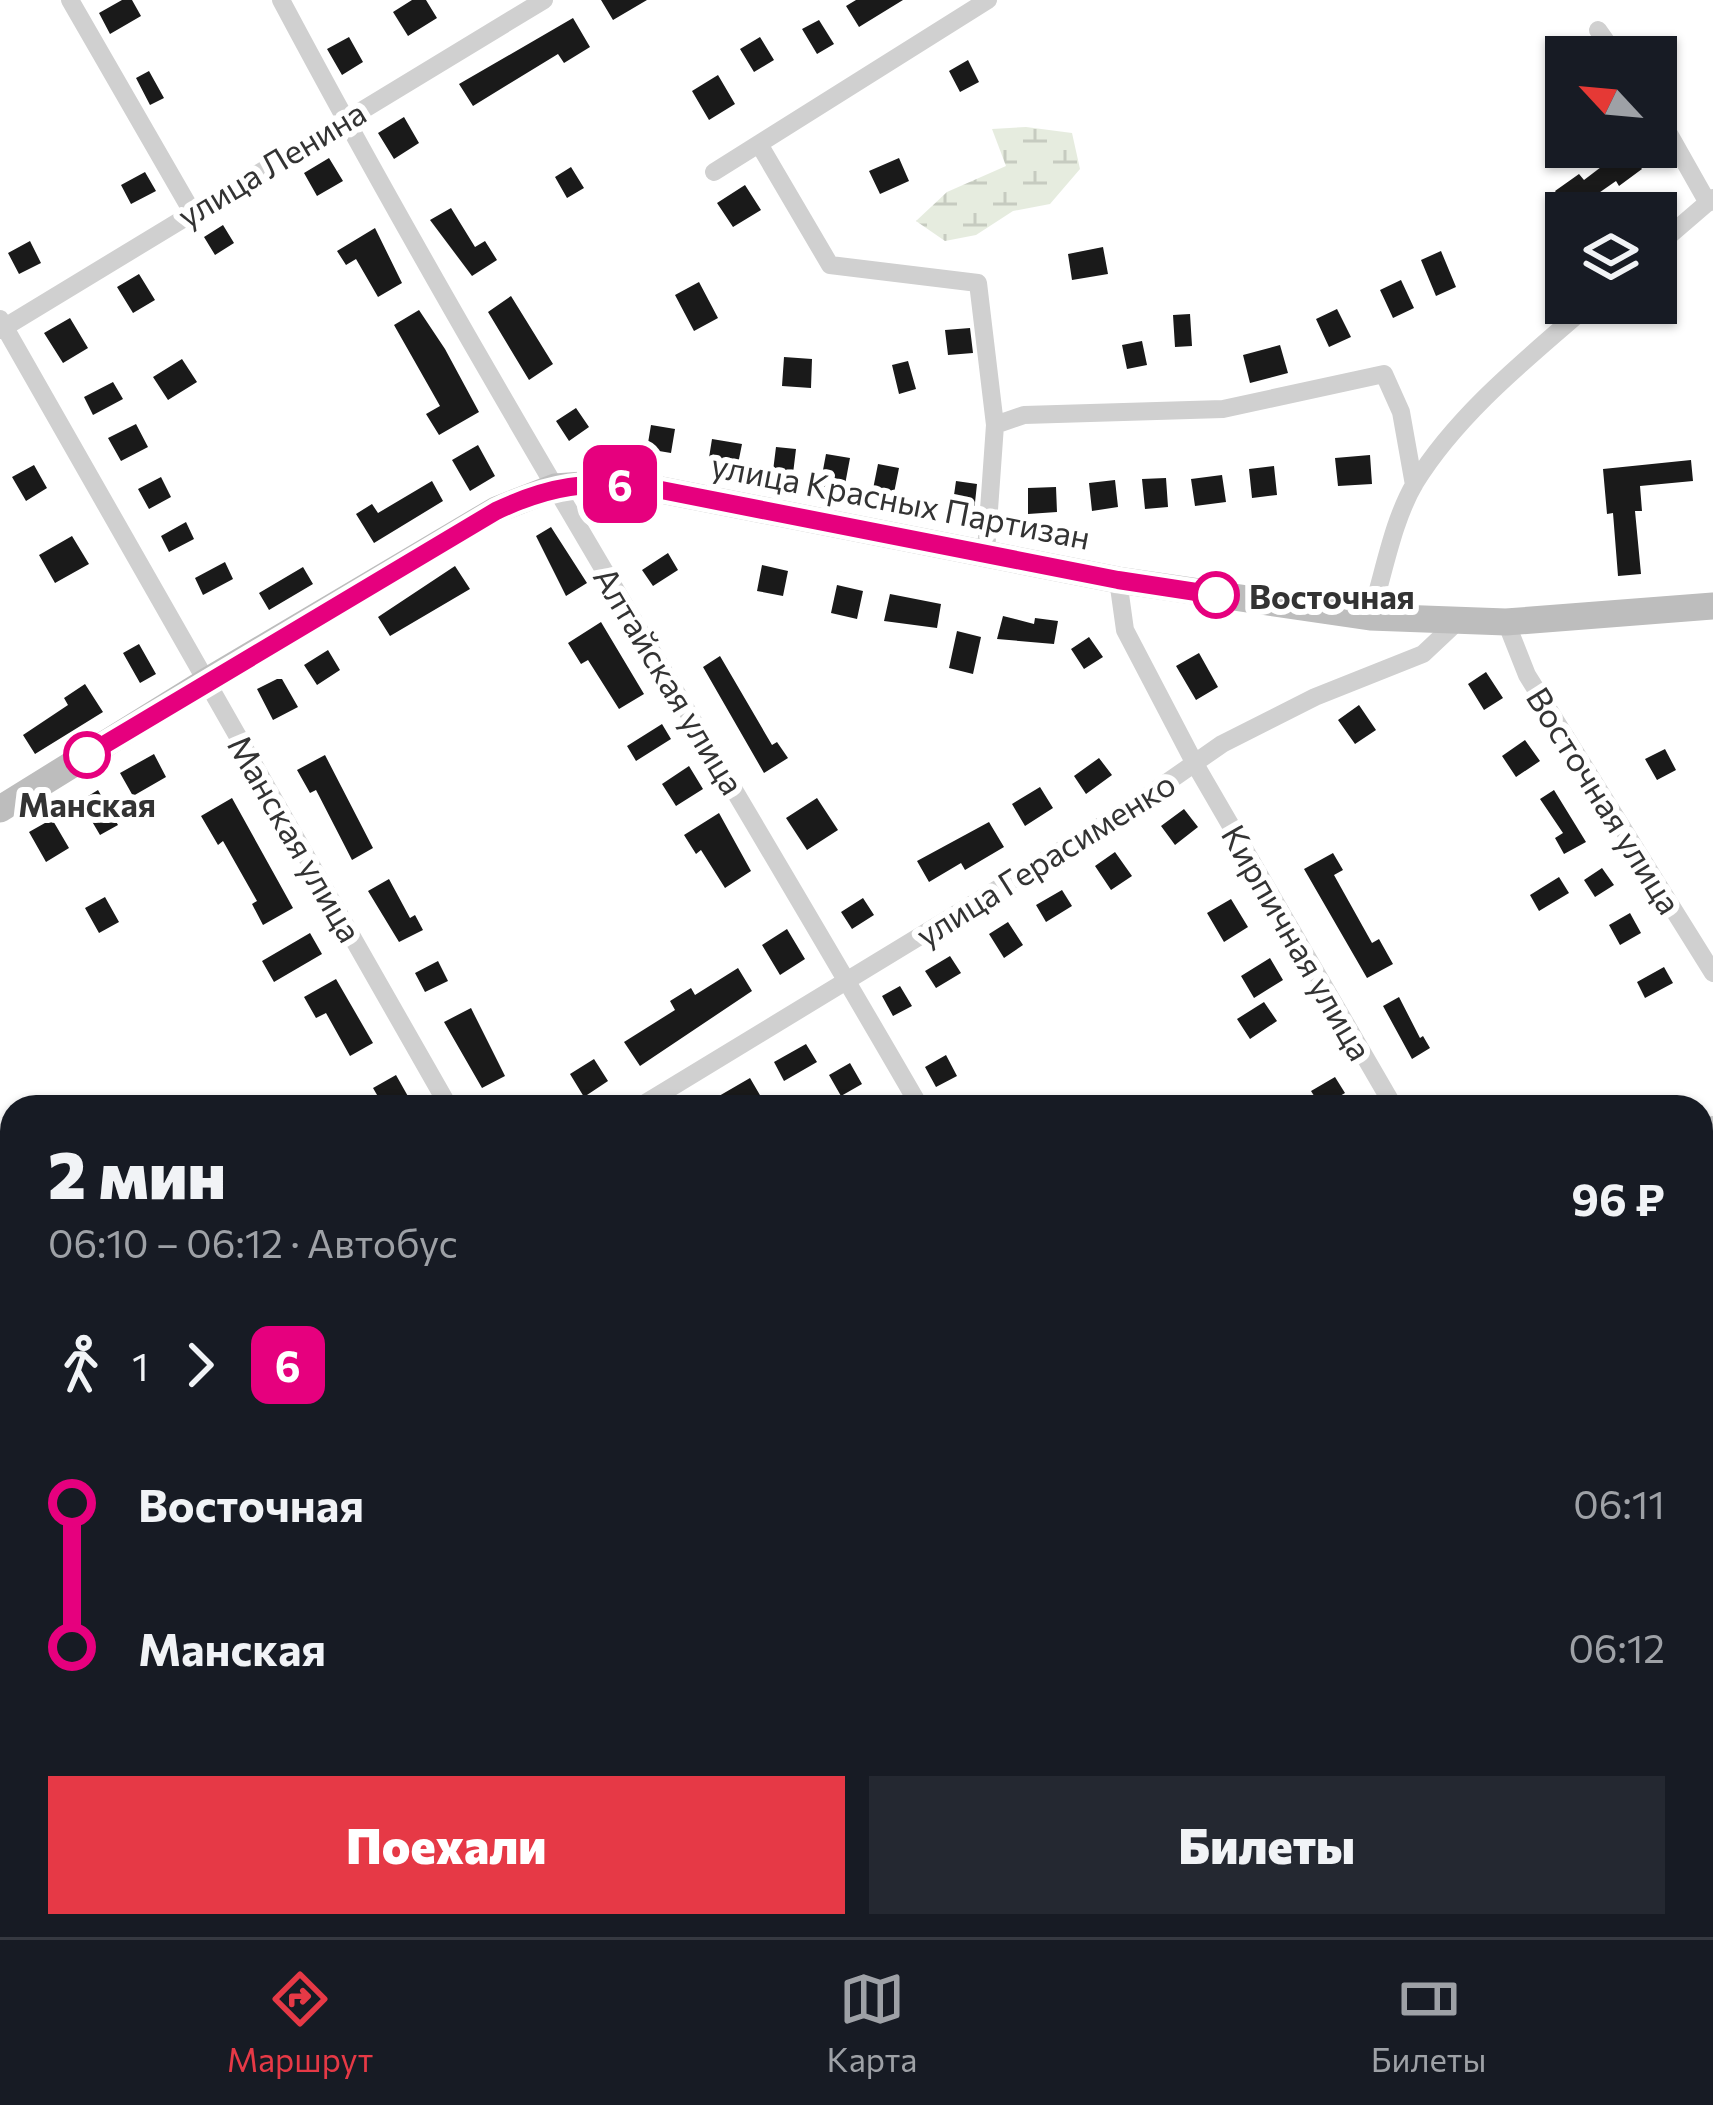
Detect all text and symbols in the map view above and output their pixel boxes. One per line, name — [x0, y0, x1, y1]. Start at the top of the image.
north arrow — [1545, 36, 1677, 168]
map controls — [1545, 36, 1677, 324]
street label: улица Ленина — [169, 91, 373, 235]
button: layers — [1545, 192, 1677, 324]
street label: улица Красных Партизан — [708, 443, 1094, 557]
line badge: 6 — [581, 445, 659, 523]
text: 6 — [607, 458, 633, 510]
street label: Алтайская улица — [586, 559, 754, 801]
marker: Восточная — [1194, 573, 1238, 617]
place label: Восточная — [1249, 575, 1415, 616]
street label: Восточная улица — [1519, 679, 1691, 921]
street label: Манская улица — [220, 727, 372, 949]
marker: Манская — [65, 733, 109, 777]
street label: улица Герасименко — [908, 762, 1182, 954]
place label: Манская — [18, 783, 156, 824]
street label: Кирпичная улица — [1214, 817, 1382, 1067]
text: 2 мин — [48, 1132, 226, 1213]
text: 96 ₽ — [1571, 1170, 1665, 1225]
text: 06:10 – 06:12 · Автобус — [48, 1218, 458, 1266]
icon: walk — [48, 1332, 114, 1398]
icon: forward — [167, 1332, 233, 1398]
text: 6 — [275, 1339, 301, 1391]
text: 1 — [132, 1341, 149, 1389]
text: Восточная — [138, 1476, 364, 1531]
text: 06:11 — [1573, 1479, 1665, 1527]
text: Манская — [138, 1620, 326, 1675]
text: 06:12 — [1568, 1623, 1665, 1671]
button: Поехали — [48, 1776, 845, 1914]
button: Билеты — [869, 1776, 1665, 1914]
tab: Маршрут — [227, 1966, 373, 2079]
tab: Карта — [827, 1966, 917, 2079]
tab: Билеты — [1371, 1966, 1486, 2079]

